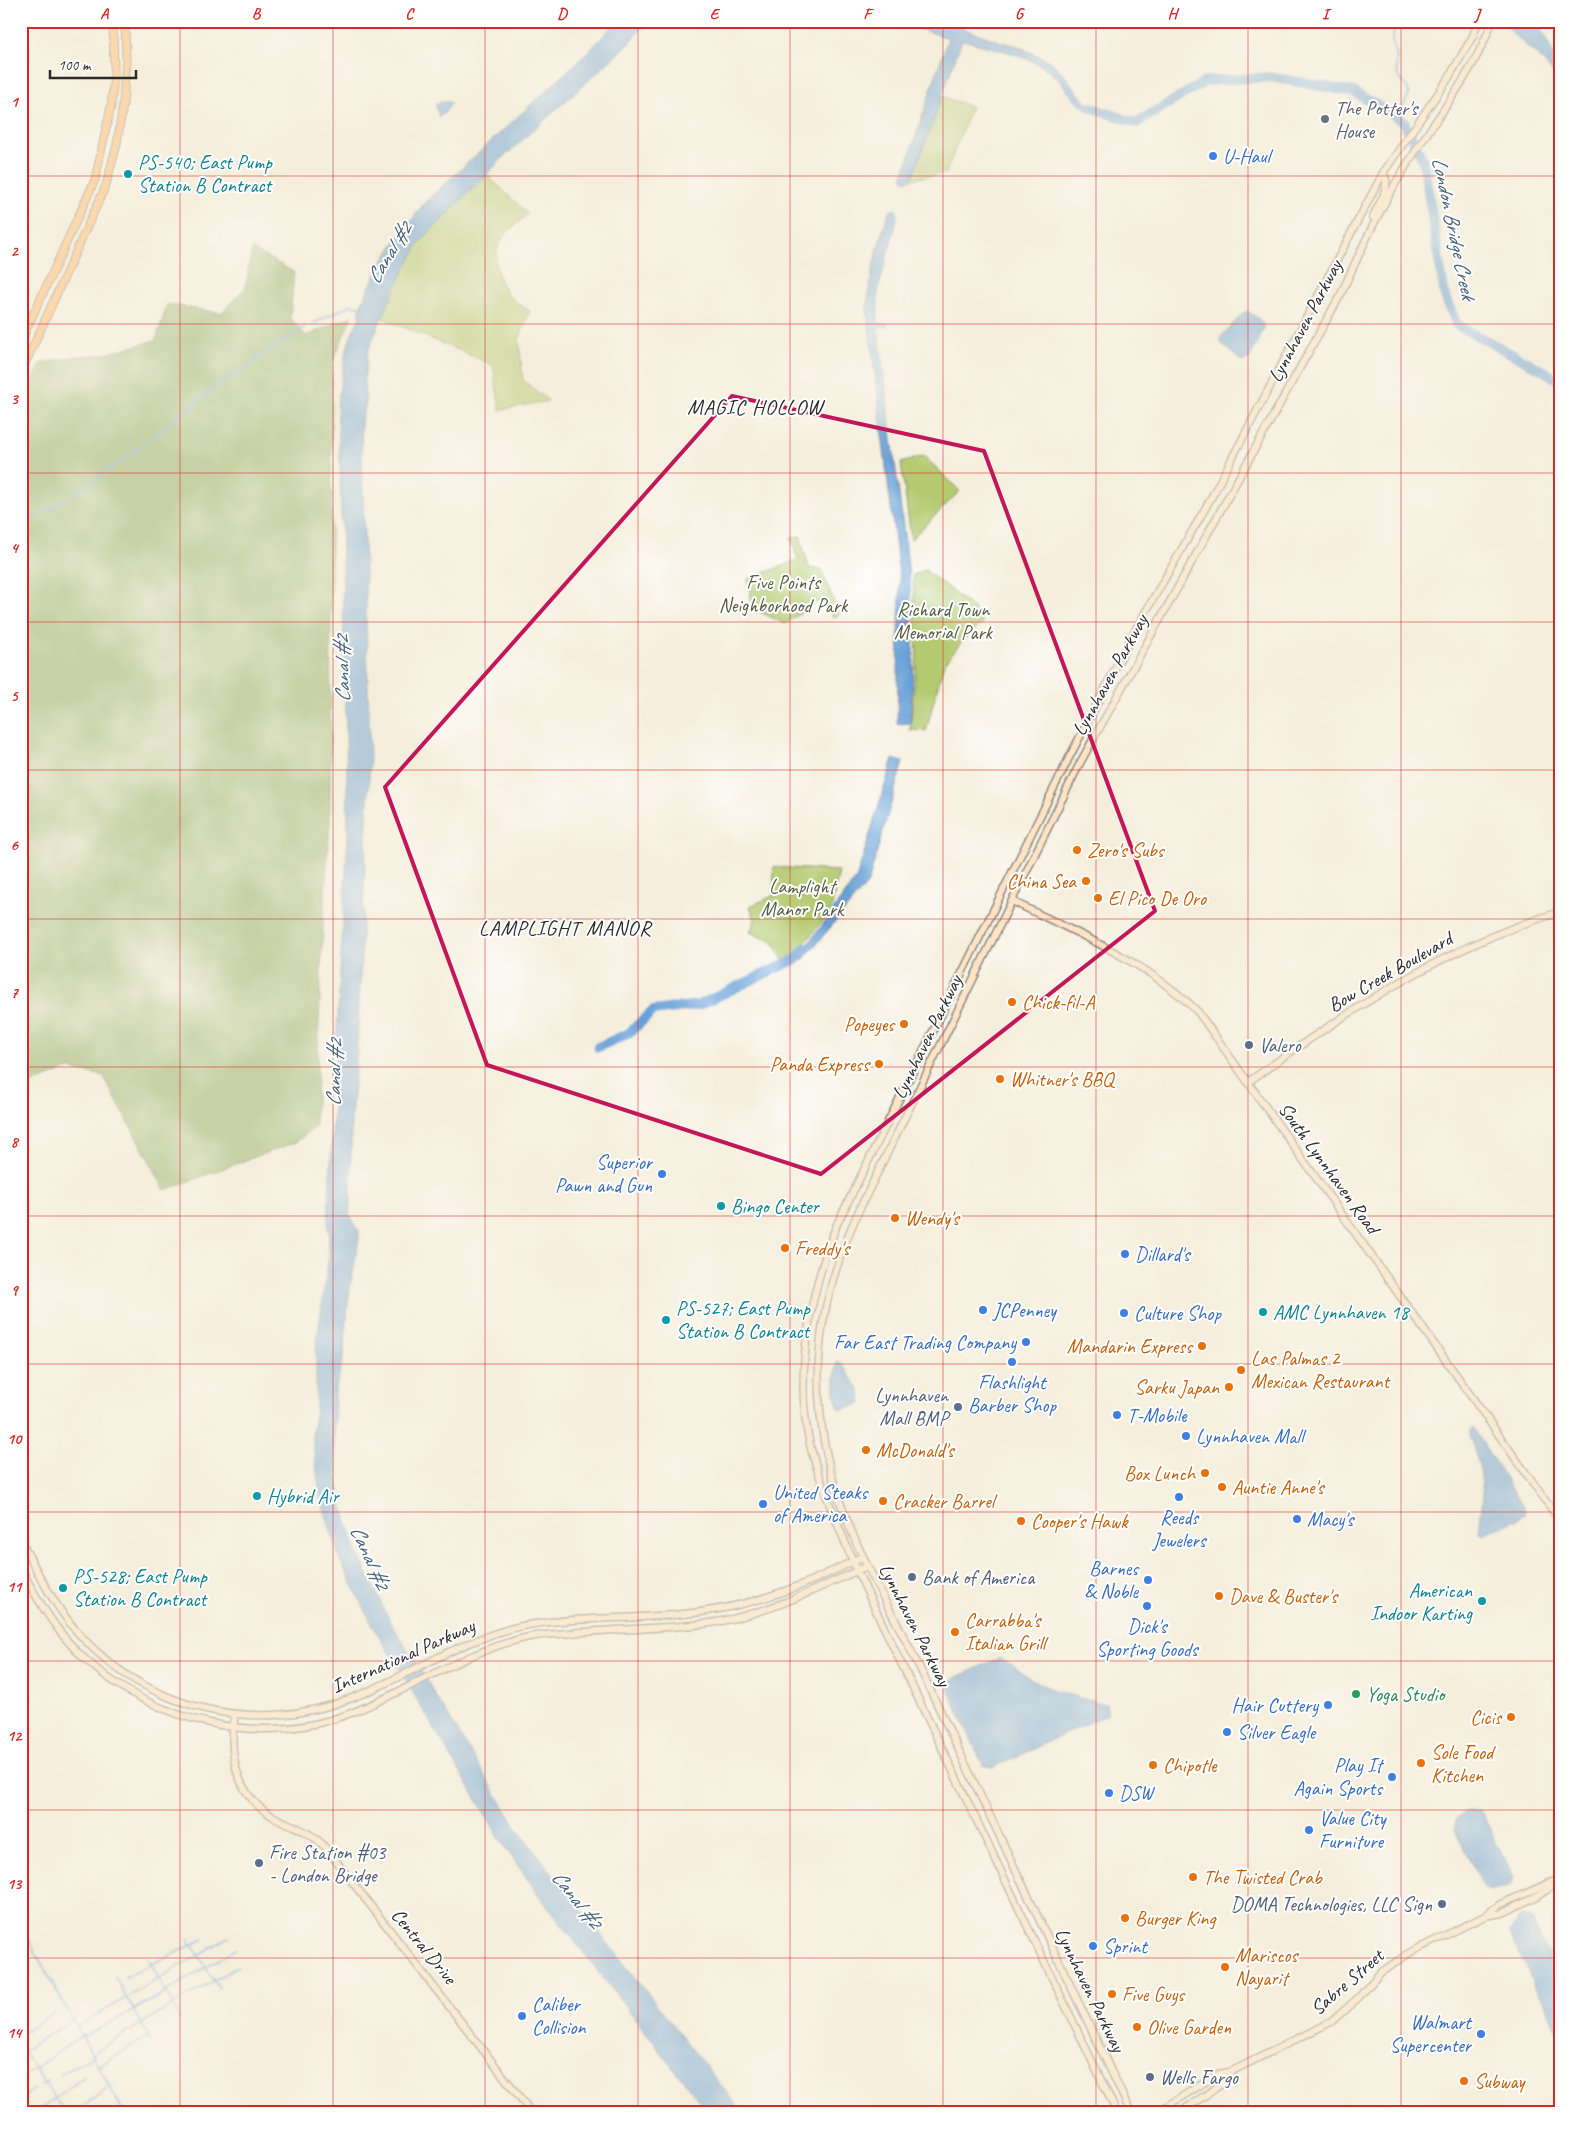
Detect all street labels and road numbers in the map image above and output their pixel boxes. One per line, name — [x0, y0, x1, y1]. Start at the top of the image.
street label: Lynnhaven Parkway — [1262, 254, 1349, 386]
street label: Lynnhaven Parkway — [1066, 608, 1155, 740]
street label: Bow Creek Boulevard — [1323, 925, 1459, 1018]
street label: Lynnhaven Parkway — [886, 969, 969, 1103]
street label: South Lynnhaven Road — [1273, 1097, 1387, 1241]
street label: Lynnhaven Parkway — [873, 1559, 958, 1693]
street label: International Parkway — [328, 1613, 479, 1699]
street label: Central Drive — [386, 1903, 463, 1990]
street label: Lynnhaven Parkway — [1049, 1924, 1132, 2058]
street label: Sabre Street — [1305, 1942, 1390, 2021]

